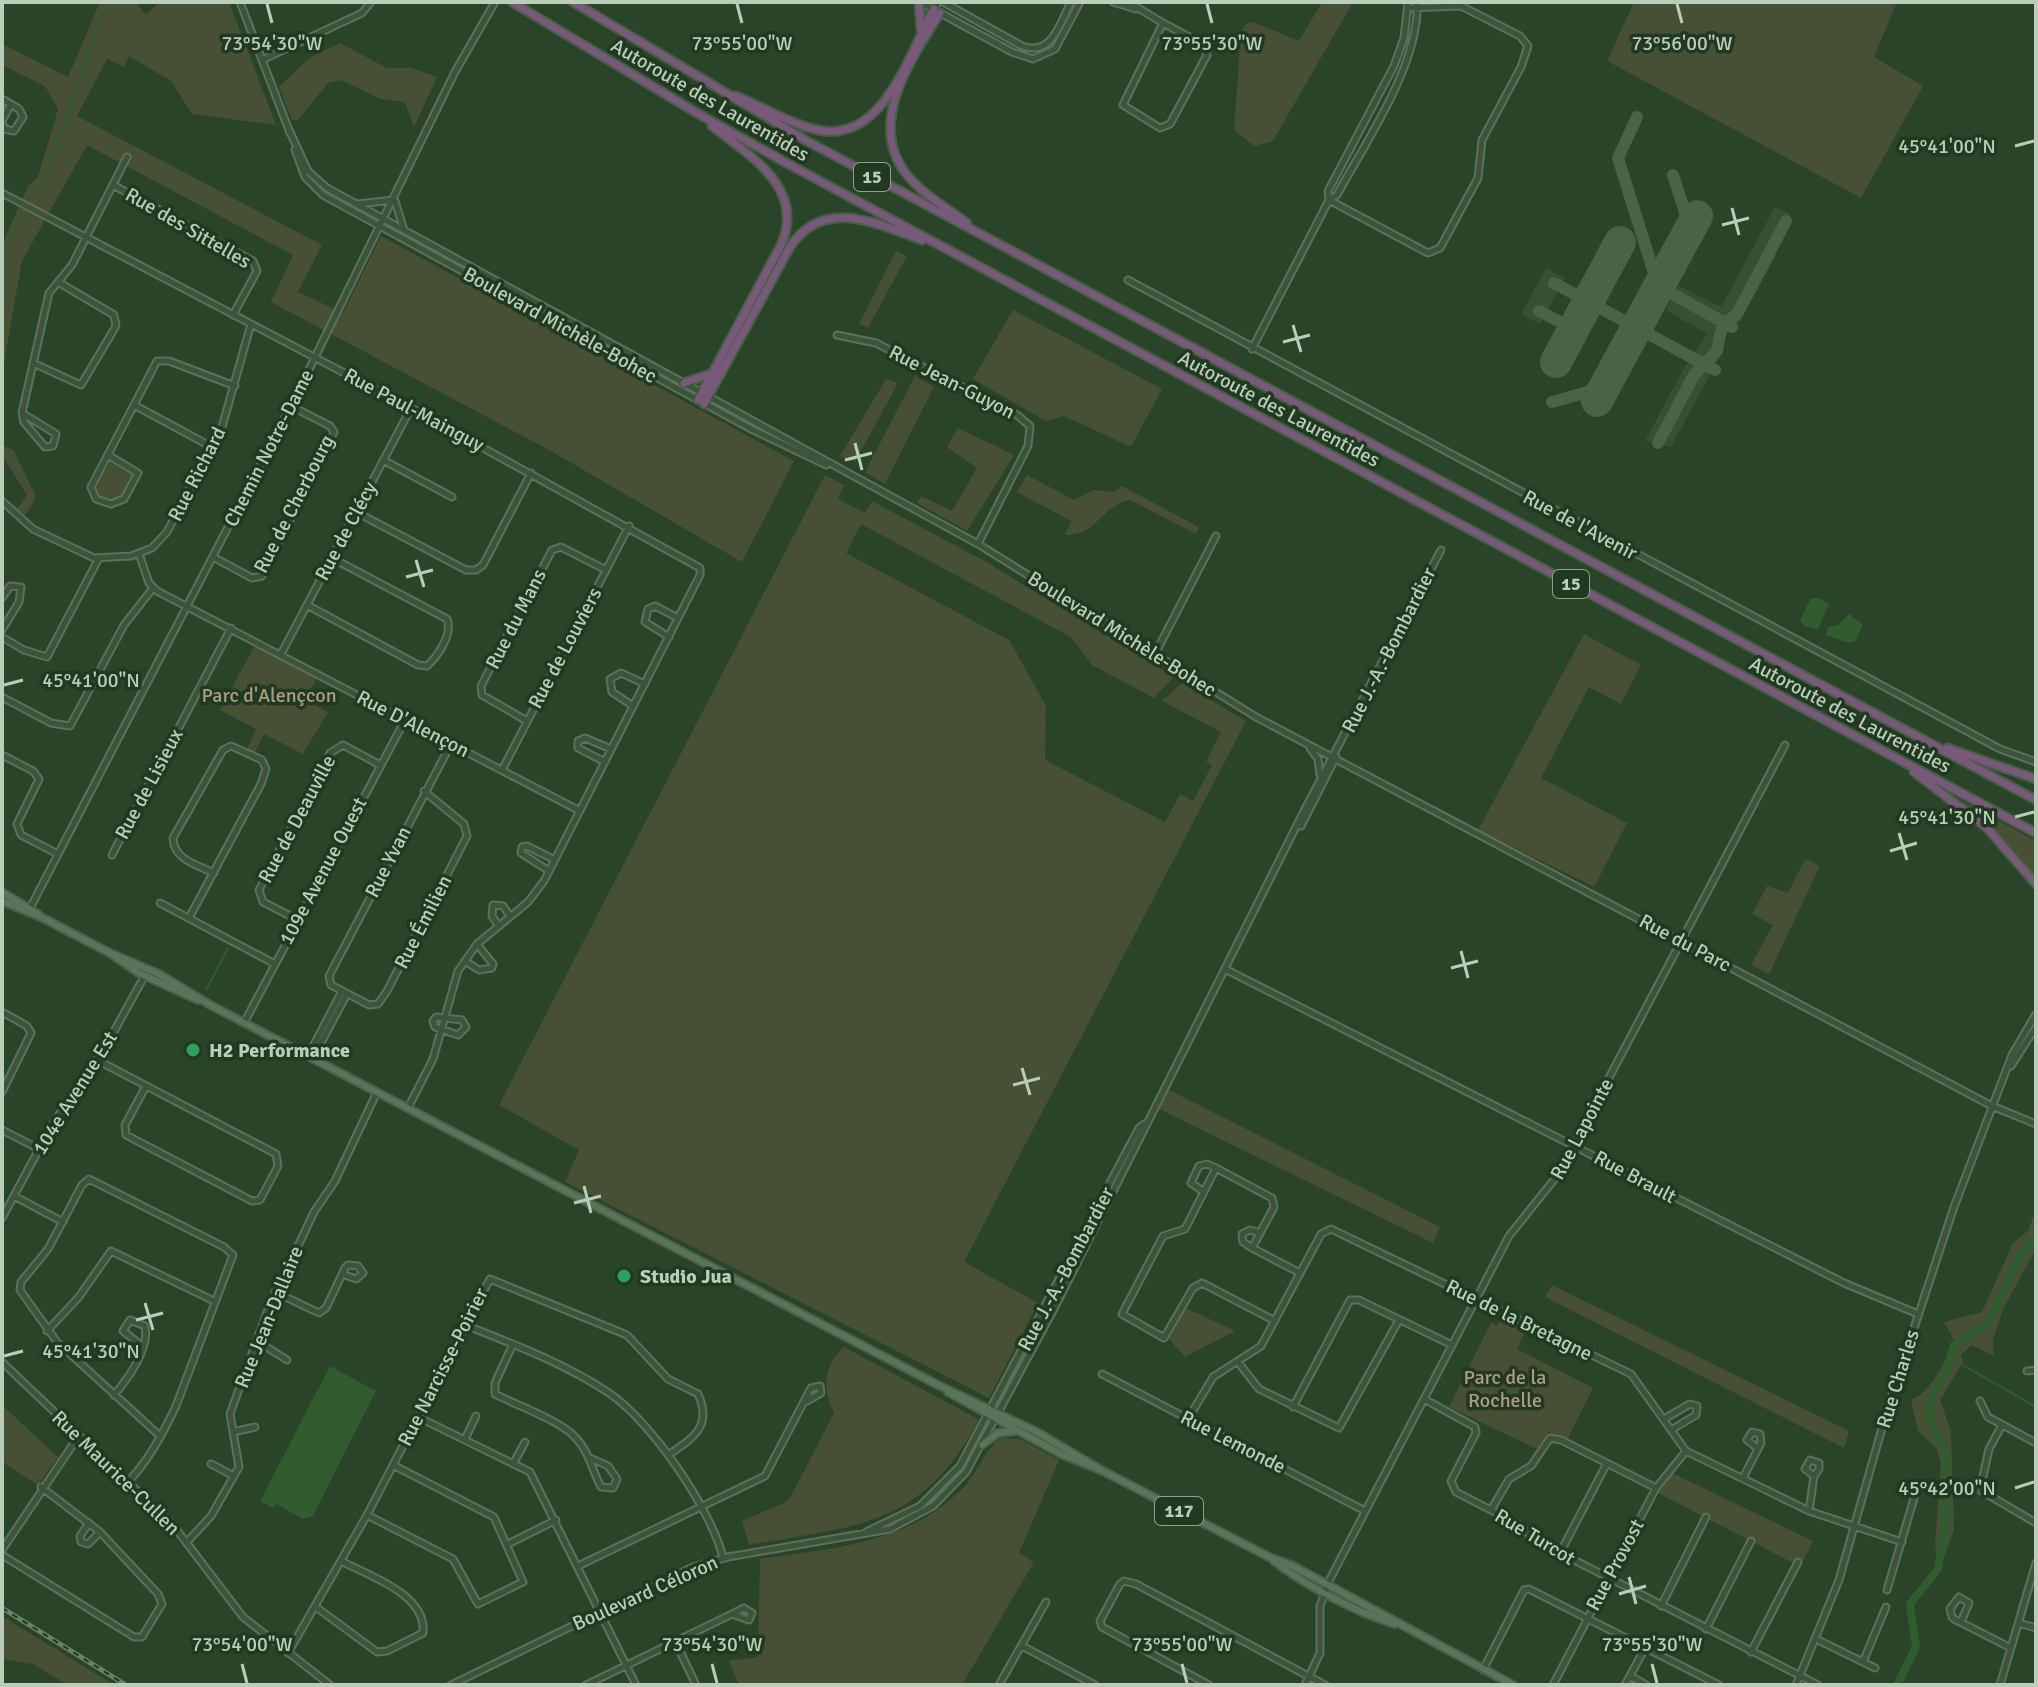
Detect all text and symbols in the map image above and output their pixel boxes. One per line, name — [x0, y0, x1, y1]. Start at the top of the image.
text: 73°54'30"W — [221, 31, 323, 56]
text: 73°55'00"W — [691, 31, 793, 56]
text: 73°55'30"W — [1161, 31, 1263, 56]
text: 73°56'00"W — [1631, 31, 1733, 56]
street label: Autoroute des Laurentides — [606, 33, 814, 167]
text: 45°41'00"N — [1898, 134, 1996, 159]
road number: 15 — [854, 163, 890, 191]
street label: Rue des Sittelles — [121, 182, 256, 274]
street label: Boulevard Michèle-Bohec — [459, 261, 661, 389]
street label: Rue Jean-Guyon — [885, 340, 1019, 424]
street label: Autoroute des Laurentides — [1174, 345, 1384, 473]
street label: Rue Paul-Mainguy — [340, 363, 489, 458]
street label: Chemin Notre-Dame — [219, 365, 319, 531]
street label: Rue Richard — [163, 423, 231, 525]
street label: Rue de Cherbourg — [248, 431, 340, 577]
street label: Rue de Clécy — [310, 477, 383, 585]
street label: Rue de l'Avenir — [1519, 484, 1642, 566]
street label: Rue J.-A.-Bombardier — [1336, 562, 1442, 737]
street label: Rue du Mans — [480, 565, 552, 673]
street label: Boulevard Michèle-Bohec — [1023, 566, 1221, 702]
road number: 15 — [1553, 570, 1589, 598]
street label: Rue de Louviers — [523, 583, 607, 713]
street label: Autoroute des Laurentides — [1745, 651, 1955, 779]
text: 45°41'00"N — [42, 668, 140, 693]
park label: Parc d'Alençcon — [201, 683, 337, 708]
street label: Rue D'Alençon — [352, 685, 474, 763]
street label: Rue de Lisieux — [109, 724, 189, 844]
street label: Rue de Deauville — [253, 751, 341, 887]
street label: 109e Avenue Ouest — [274, 793, 372, 949]
text: 45°41'30"N — [1898, 805, 1996, 830]
street label: Rue Yvan — [359, 822, 417, 902]
street label: Rue Émilien — [389, 871, 457, 973]
street label: Rue du Parc — [1635, 908, 1735, 978]
street label: 104e Avenue Est — [27, 1027, 123, 1159]
place label: H2 Performance — [209, 1038, 350, 1063]
marker: H2 Performance — [184, 1041, 202, 1059]
street label: Rue Lapointe — [1545, 1074, 1619, 1184]
street label: Rue Brault — [1590, 1145, 1680, 1209]
street label: Rue J.-A.-Bombardier — [1012, 1182, 1120, 1355]
street label: Rue Jean-Dallaire — [229, 1242, 309, 1392]
place label: Studio Jua — [640, 1264, 732, 1289]
marker: Studio Jua — [615, 1267, 633, 1285]
street label: Rue de la Bretagne — [1442, 1274, 1596, 1366]
street label: Rue Narcisse-Poirier — [392, 1283, 494, 1450]
street label: Rue Charles — [1871, 1326, 1925, 1431]
text: 45°41'30"N — [42, 1339, 140, 1364]
park label: Parc de la Rochelle — [1464, 1365, 1546, 1413]
street label: Rue Maurice-Cullen — [47, 1405, 185, 1541]
street label: Rue Lemonde — [1176, 1405, 1290, 1479]
text: 45°42'00"N — [1898, 1476, 1996, 1501]
road number: 117 — [1155, 1497, 1203, 1525]
street label: Rue Turcot — [1490, 1503, 1580, 1571]
street label: Rue Provost — [1580, 1515, 1650, 1615]
street label: Boulevard Céloron — [568, 1550, 722, 1636]
text: 73°54'00"W — [191, 1632, 293, 1657]
text: 73°54'30"W — [661, 1632, 763, 1657]
text: 73°55'00"W — [1131, 1632, 1233, 1657]
text: 73°55'30"W — [1601, 1632, 1703, 1657]

